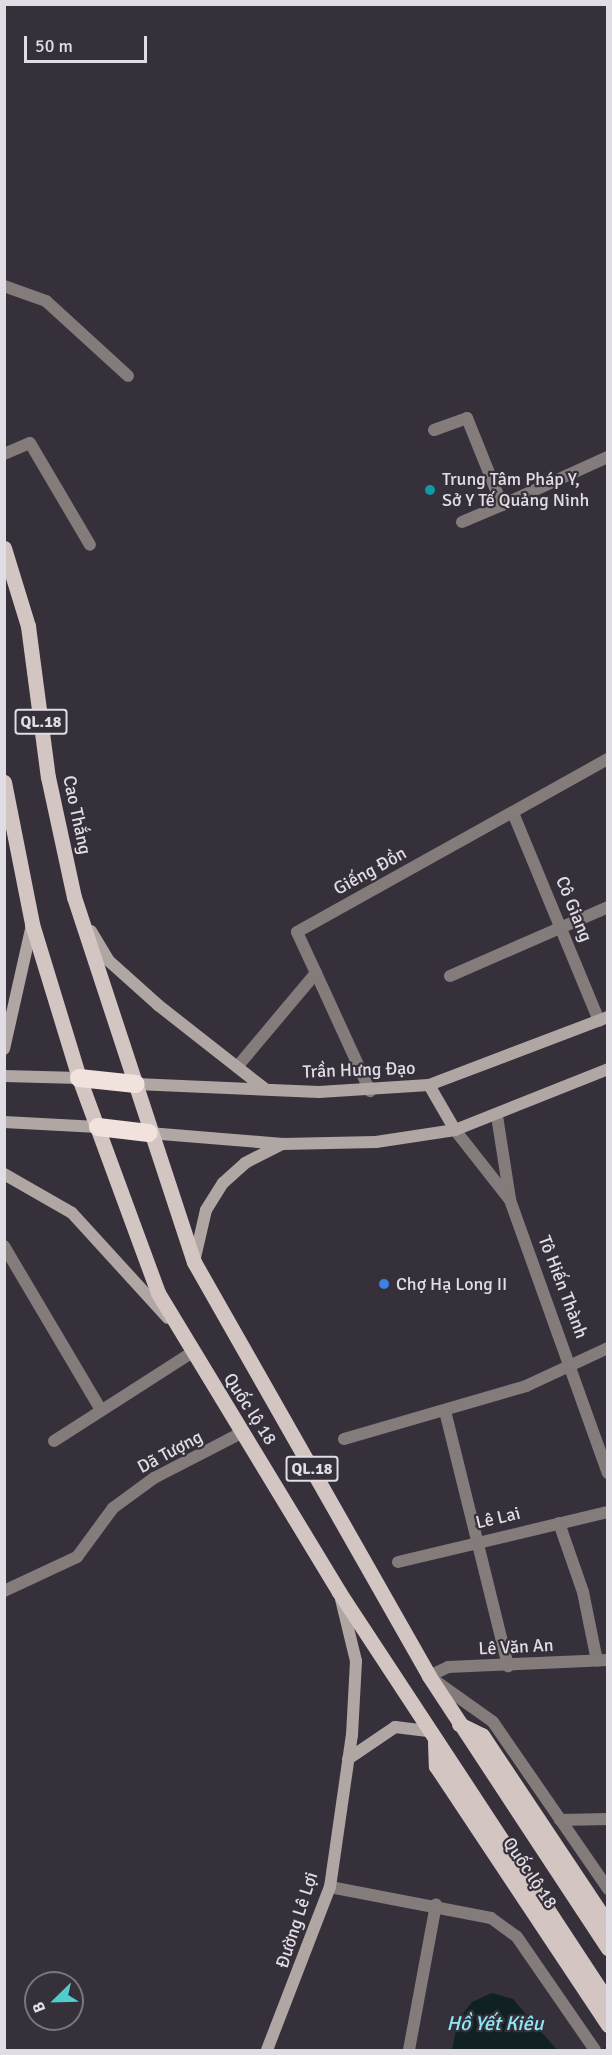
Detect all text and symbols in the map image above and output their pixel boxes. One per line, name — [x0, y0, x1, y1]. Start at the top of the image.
scale bar — [27, 24, 150, 62]
text: 50 m — [35, 35, 73, 57]
place label: Trung Tâm Pháp Y, Sở Y Tế Quảng Ninh — [442, 469, 589, 512]
marker: Trung Tâm Pháp Y, Sở Y Tế Quảng Ninh — [423, 483, 437, 497]
road number: QL.18 — [14, 709, 68, 735]
street label: Cao Thắng — [58, 774, 96, 856]
street label: Giếng Đồn — [330, 842, 410, 900]
street label: Cô Giang — [551, 873, 597, 945]
street label: Trần Hưng Đạo — [302, 1057, 416, 1083]
street label: Tô Hiến Thành — [534, 1233, 592, 1341]
place label: Chợ Hạ Long II — [396, 1273, 507, 1295]
marker: Chợ Hạ Long II — [377, 1277, 391, 1291]
street label: Quốc lộ 18 — [219, 1369, 281, 1449]
street label: Dã Tượng — [134, 1426, 206, 1478]
road number: QL.18 — [285, 1456, 339, 1482]
street label: Lê Lai — [474, 1502, 522, 1534]
street label: Lê Văn An — [478, 1634, 554, 1660]
street label: Quốc lộ 18 — [498, 1833, 562, 1913]
street label: Đường Lê Lợi — [271, 1869, 323, 1971]
north arrow — [24, 1971, 84, 2031]
text: B — [28, 1999, 50, 2016]
water label: Hồ Yết Kiêu — [447, 2011, 543, 2035]

